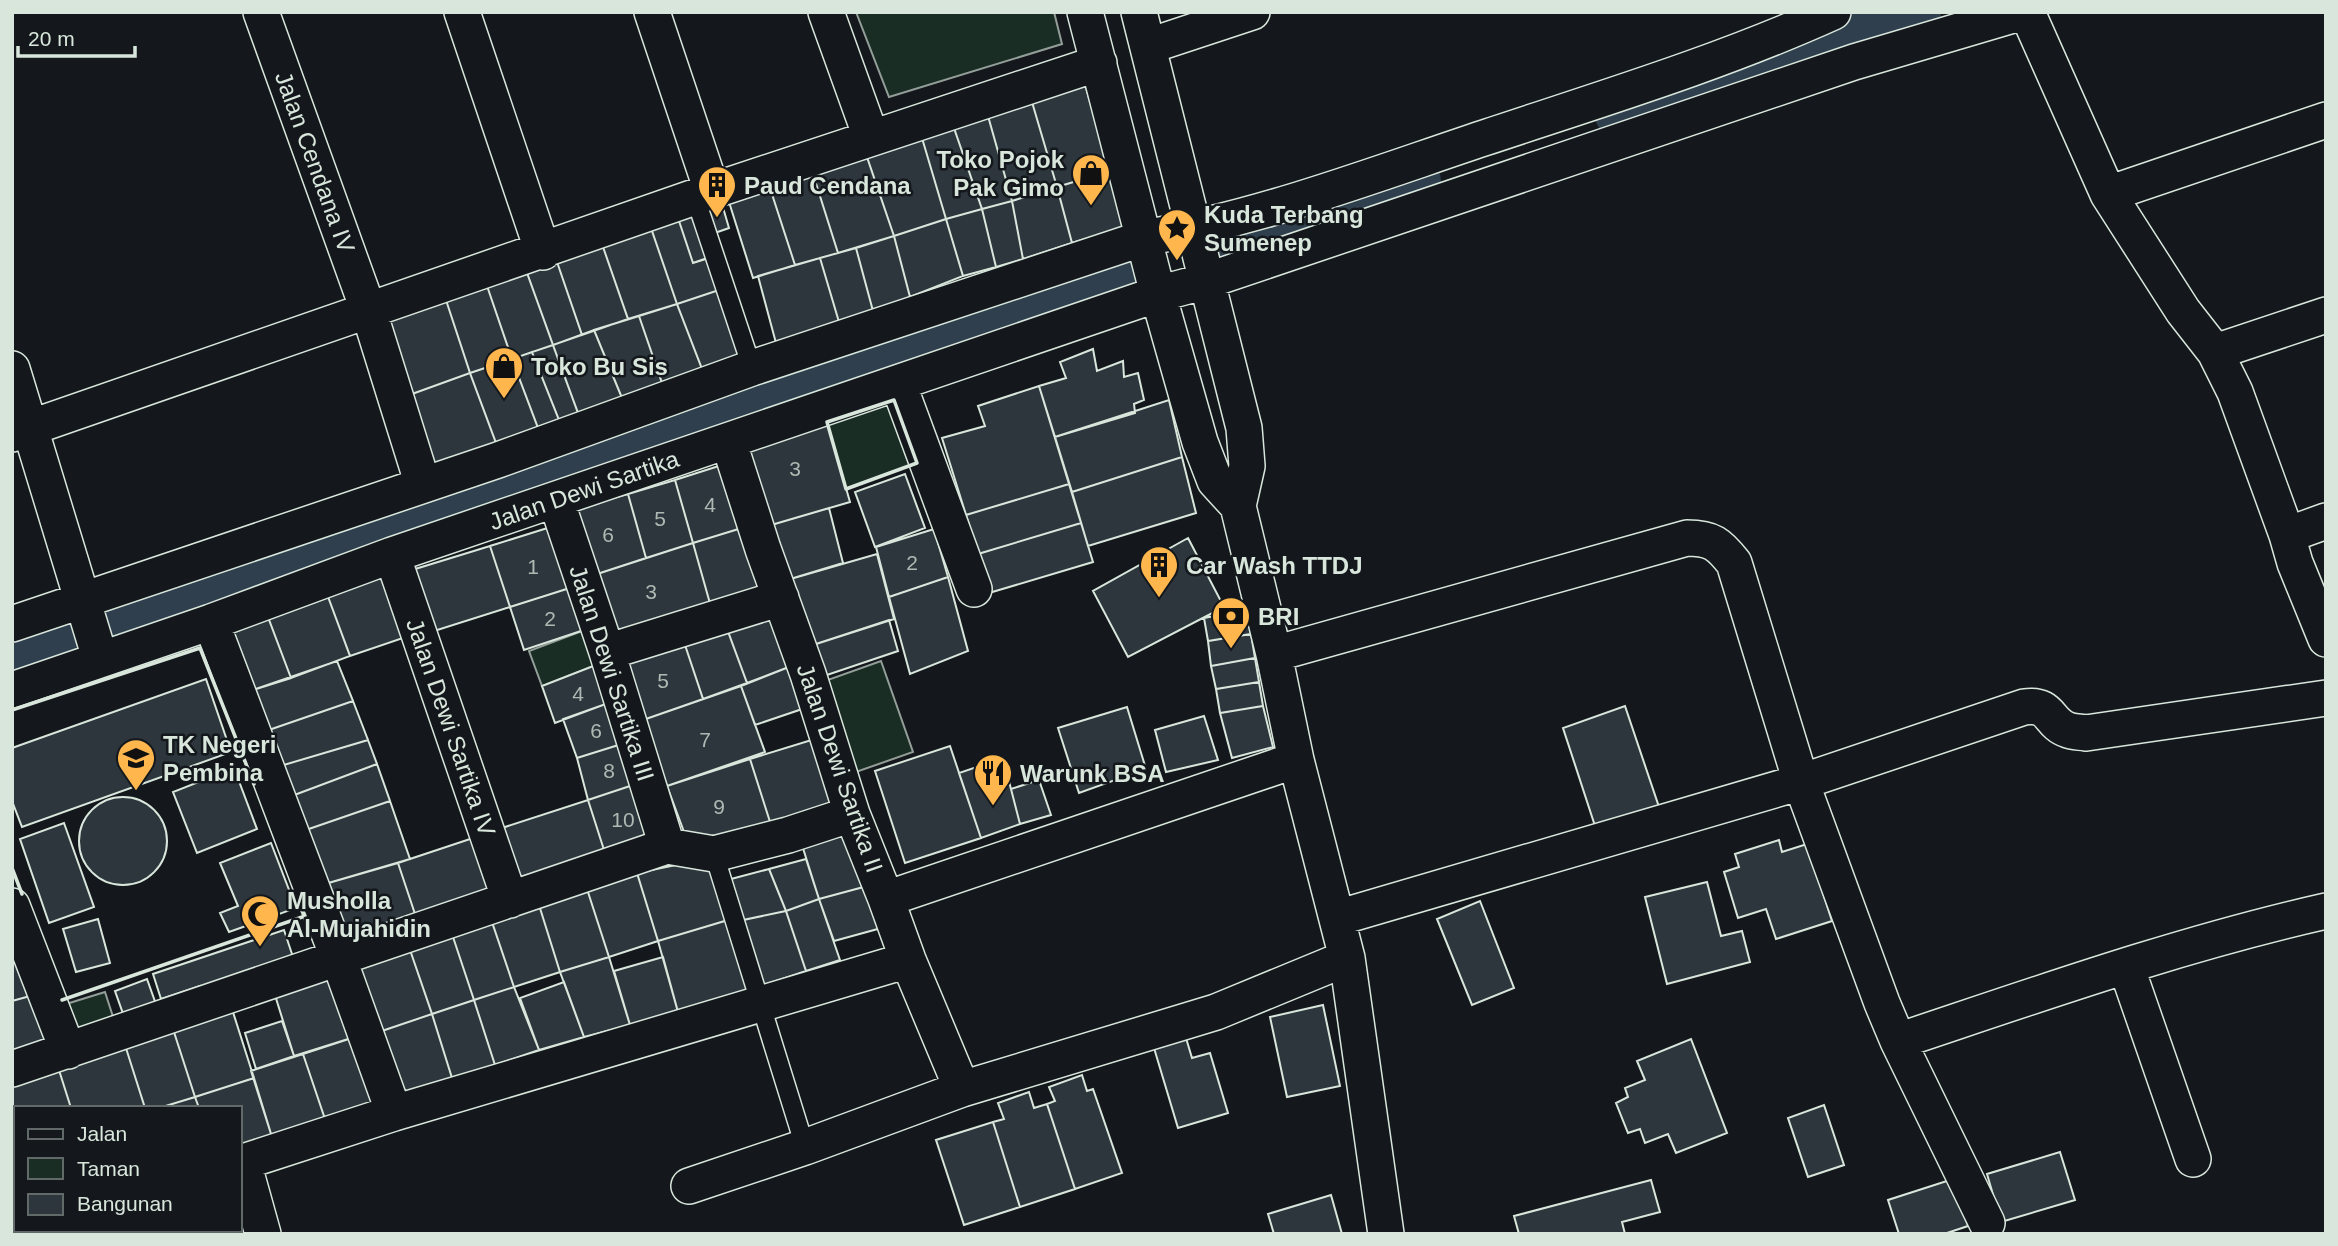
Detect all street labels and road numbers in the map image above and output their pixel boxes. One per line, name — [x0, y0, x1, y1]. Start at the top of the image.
street label: Jalan Cendana IV — [270, 68, 360, 256]
street label: Jalan Dewi Sartika — [486, 445, 683, 535]
street label: Jalan Dewi Sartika III — [564, 562, 660, 784]
street label: Jalan Dewi Sartika IV — [401, 615, 501, 839]
street label: Jalan Dewi Sartika II — [792, 660, 888, 876]

